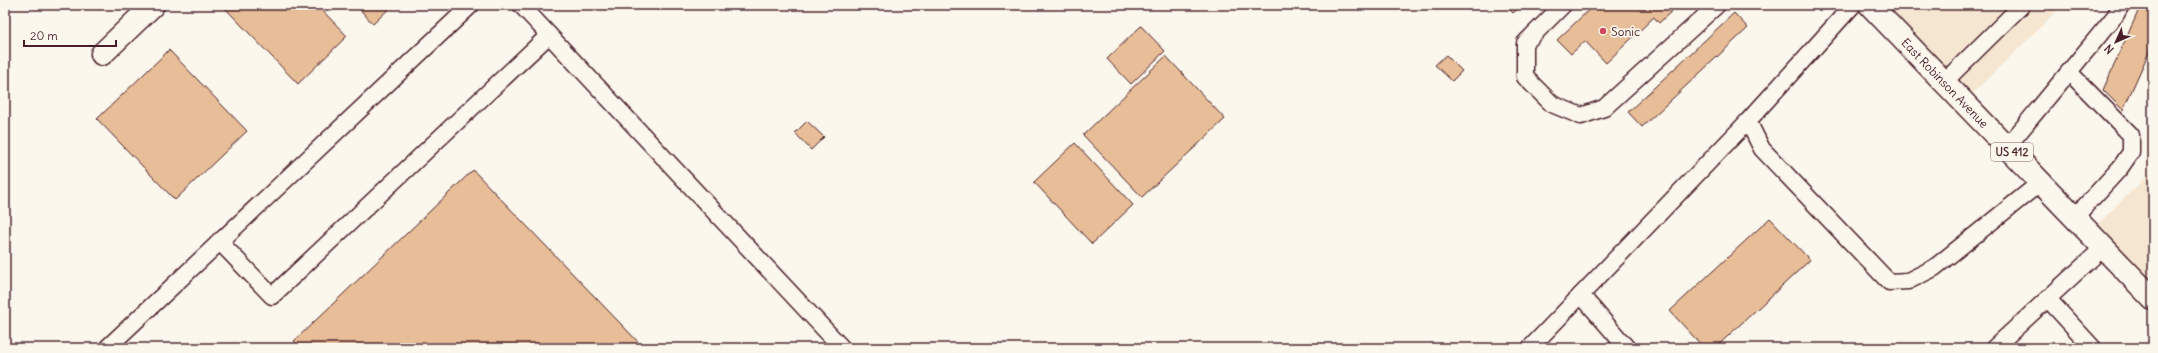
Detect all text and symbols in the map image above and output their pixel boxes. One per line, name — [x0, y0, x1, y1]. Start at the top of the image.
scale bar — [24, 22, 116, 48]
north arrow — [2096, 22, 2136, 62]
place label: Sonic — [1611, 24, 1640, 39]
marker: Sonic — [1598, 26, 1608, 36]
text: 20 m — [30, 28, 58, 43]
street label: East Robinson Avenue — [1898, 35, 1992, 131]
text: N — [2101, 41, 2117, 57]
road number: US 412 — [1991, 143, 2033, 161]

